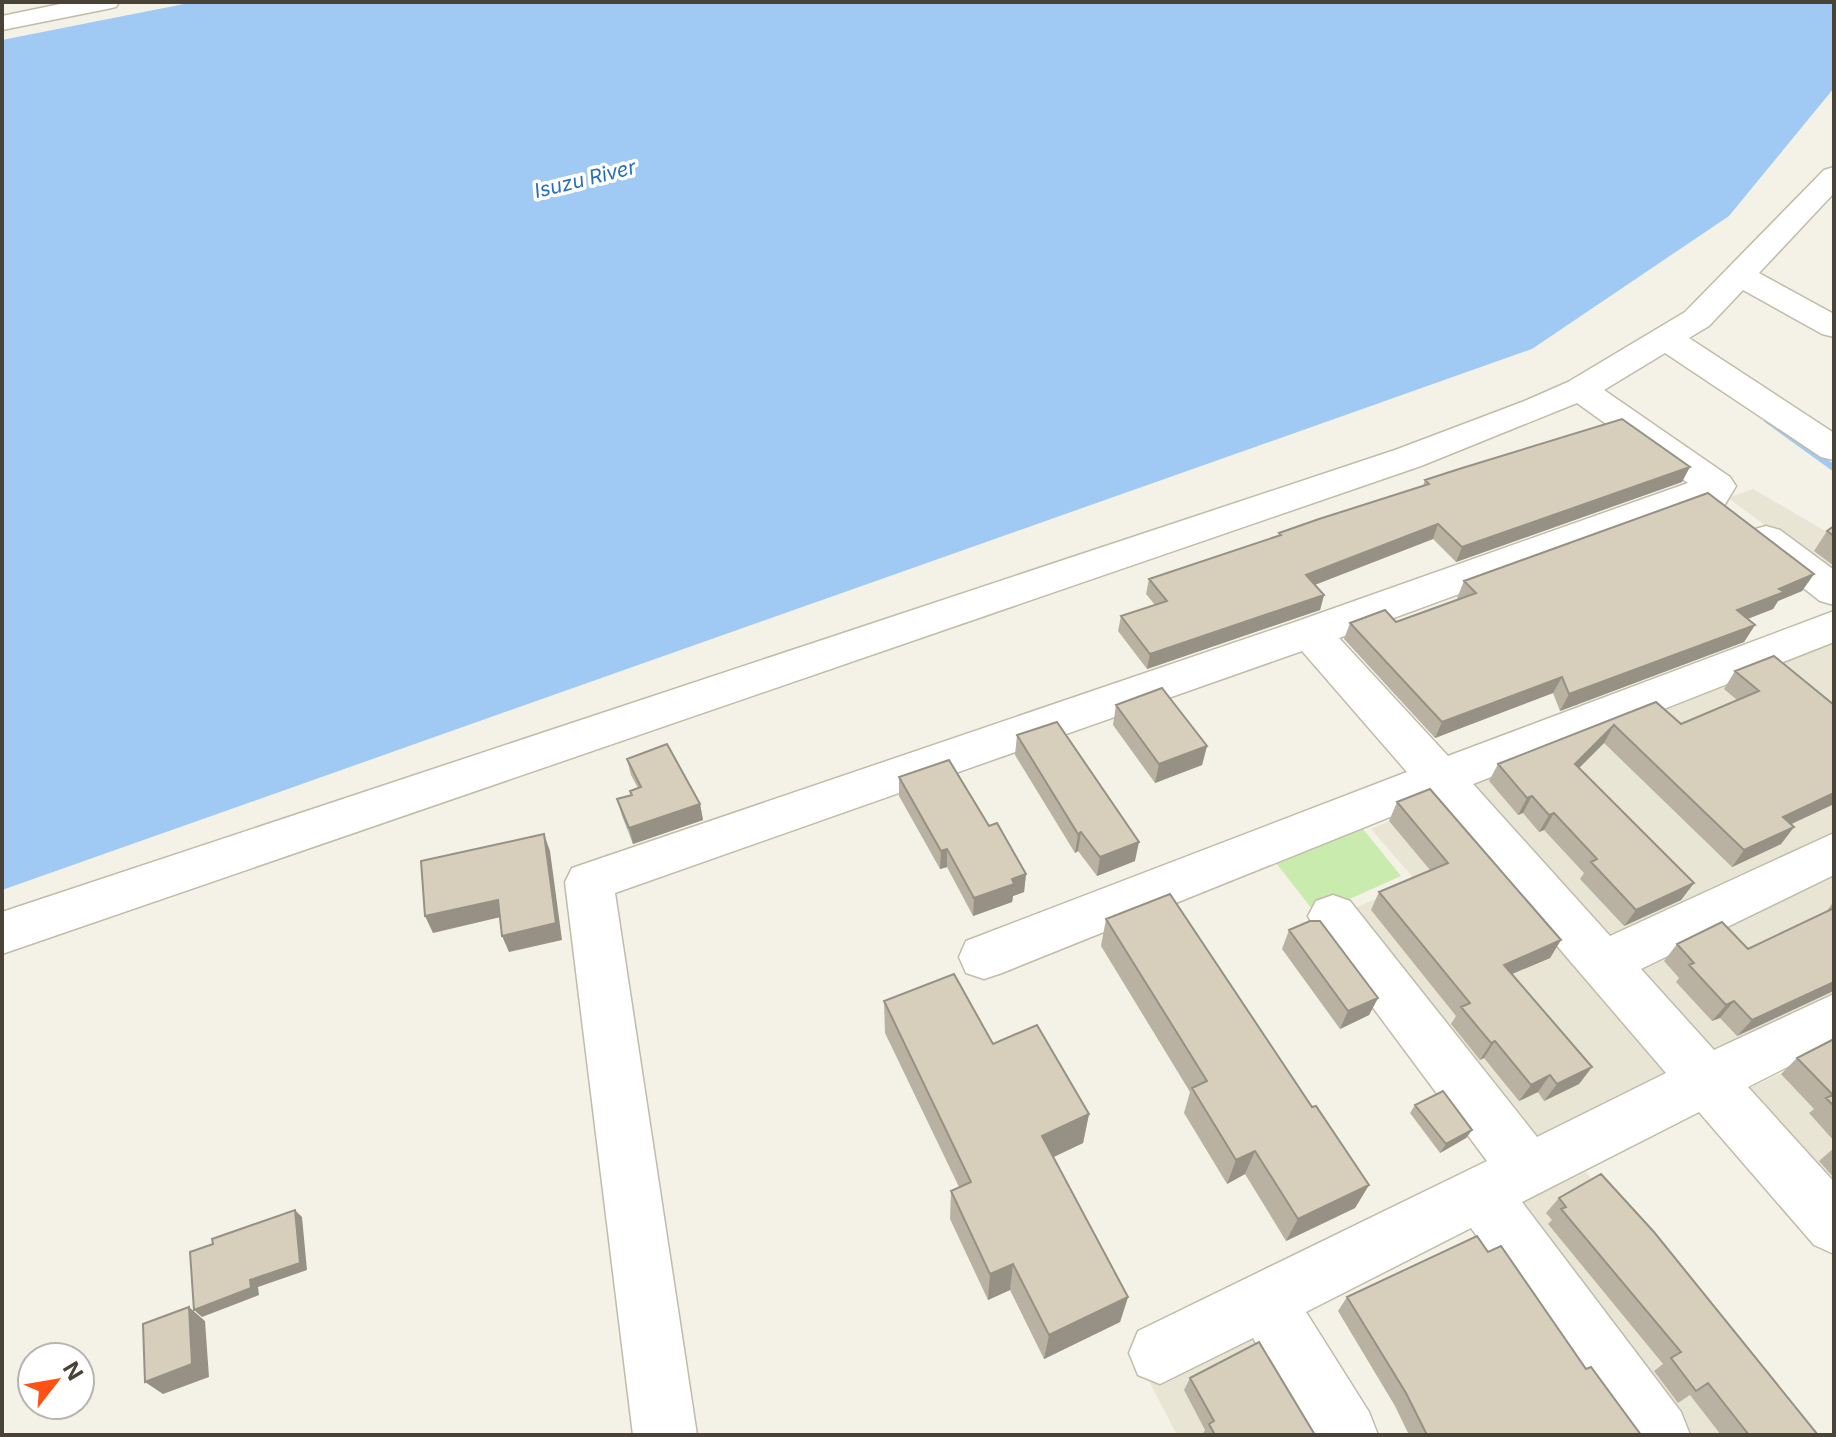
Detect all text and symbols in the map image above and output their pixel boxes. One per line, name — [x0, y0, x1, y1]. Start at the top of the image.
water label: Isuzu River — [532, 155, 639, 203]
north arrow — [16, 1341, 96, 1421]
text: N — [58, 1357, 89, 1385]

